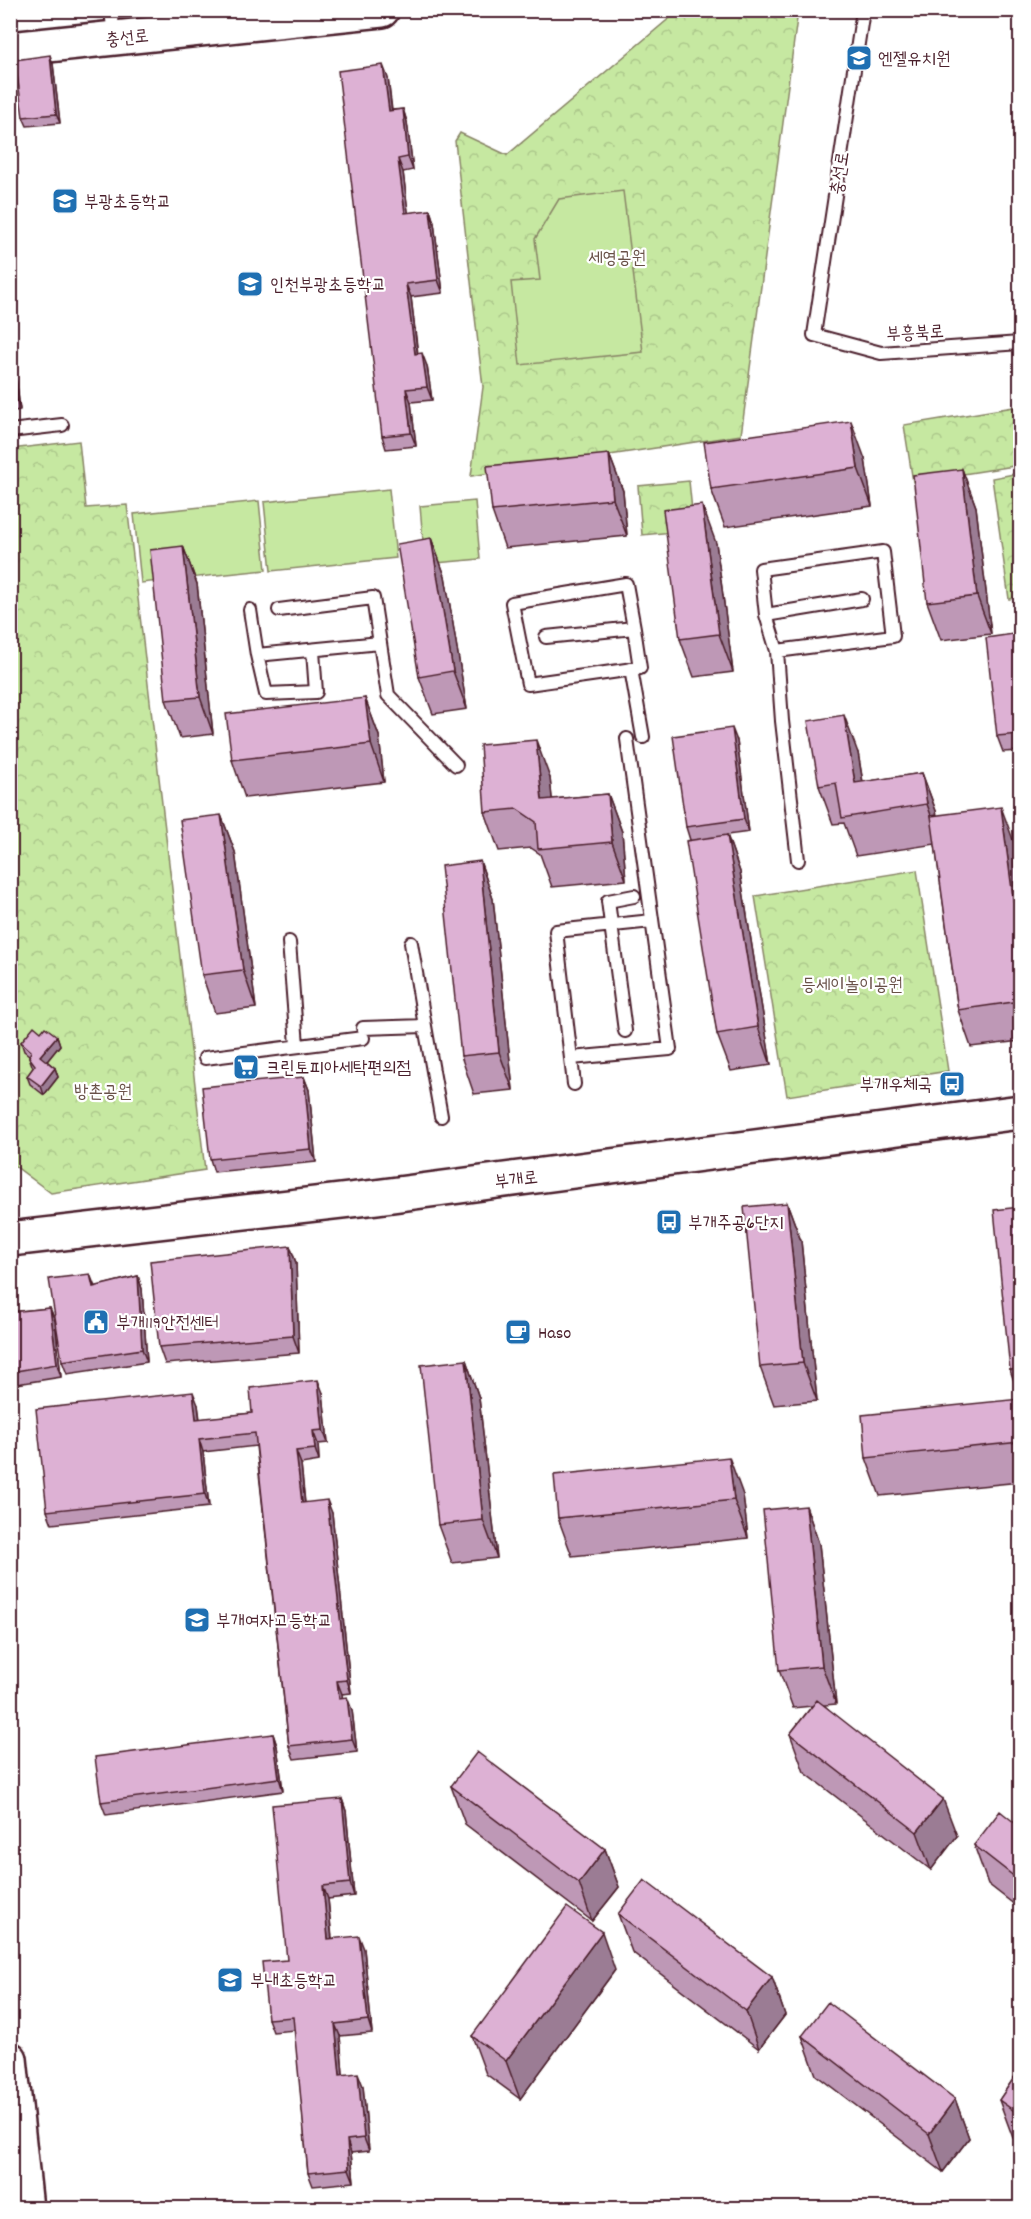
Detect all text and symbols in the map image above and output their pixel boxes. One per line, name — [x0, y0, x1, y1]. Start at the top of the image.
street label: 충선로 — [104, 25, 150, 54]
school or university icon: 엔젤유치원 — [844, 43, 874, 73]
place label: 엔젤유치원 — [878, 48, 950, 73]
street label: 충선로 — [826, 150, 857, 197]
school or university icon: 부광초등학교 — [50, 186, 80, 216]
place label: 부광초등학교 — [84, 191, 171, 216]
park label: 세영공원 — [588, 247, 646, 272]
school or university icon: 인천부광초등학교 — [235, 269, 265, 299]
place label: 인천부광초등학교 — [270, 274, 386, 299]
street label: 부흥북로 — [886, 320, 945, 348]
park label: 등세이놀이공원 — [801, 974, 903, 999]
supermarket icon: 크린토피아세탁편의점 — [231, 1052, 261, 1082]
place label: 크린토피아세탁편의점 — [266, 1057, 411, 1082]
bus stop icon: 부개우체국 — [937, 1069, 967, 1099]
place label: 부개우체국 — [860, 1074, 932, 1099]
park label: 방촌공원 — [74, 1081, 132, 1106]
street label: 부개로 — [493, 1166, 539, 1197]
bus stop icon: 부개주공6단지 — [654, 1207, 684, 1237]
place label: 부개주공6단지 — [688, 1212, 784, 1237]
public building icon: 부개119안전센터 — [81, 1307, 111, 1337]
place label: 부개119안전센터 — [116, 1312, 219, 1337]
cafe icon: Haso — [503, 1317, 533, 1347]
place label: Haso — [538, 1322, 571, 1347]
school or university icon: 부개여자고등학교 — [182, 1605, 212, 1635]
place label: 부개여자고등학교 — [216, 1610, 332, 1635]
school or university icon: 부내초등학교 — [215, 1965, 245, 1995]
place label: 부내초등학교 — [250, 1970, 337, 1995]

